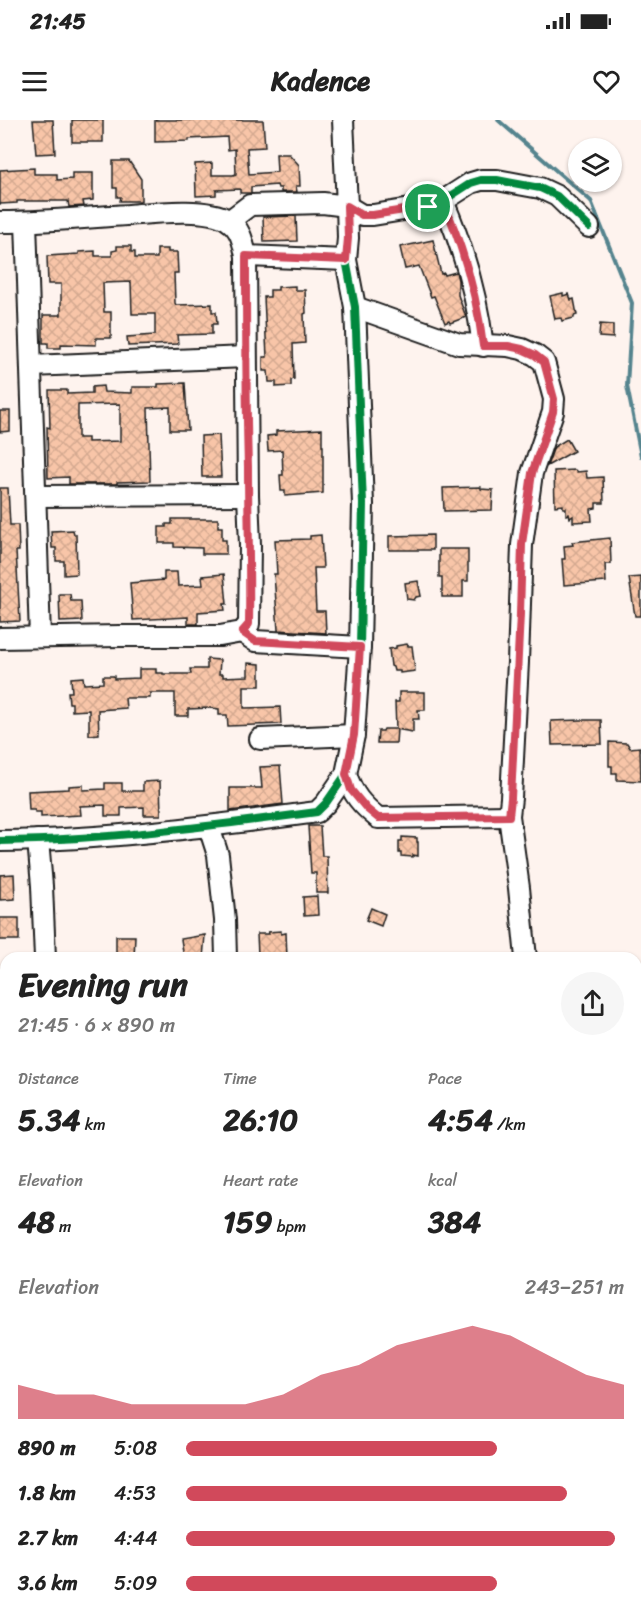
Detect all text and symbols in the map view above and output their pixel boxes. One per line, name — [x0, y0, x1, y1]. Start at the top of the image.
text: 21:45 — [30, 2, 86, 41]
text: Kadence — [271, 57, 370, 105]
icon: menu — [18, 65, 51, 98]
icon: heart — [590, 65, 623, 98]
map controls — [568, 138, 622, 192]
button: layers — [568, 138, 622, 192]
pin — [402, 181, 453, 232]
icon: arrive — [411, 190, 444, 223]
text: Evening run — [18, 956, 188, 1014]
button: share — [561, 972, 624, 1035]
text: 21:45 · 6 × 890 m — [18, 1008, 175, 1043]
text: Distance — [18, 1064, 79, 1093]
text: Time — [223, 1064, 257, 1093]
text: Pace — [428, 1064, 462, 1093]
text: 5.34 — [18, 1093, 81, 1147]
text: 26:10 — [223, 1093, 298, 1147]
text: 4:54 — [428, 1093, 493, 1147]
text: km — [81, 1110, 106, 1139]
text: /km — [493, 1110, 526, 1139]
text: Elevation — [18, 1166, 83, 1195]
text: Heart rate — [223, 1166, 298, 1195]
text: kcal — [428, 1166, 457, 1195]
text: 48 — [18, 1195, 55, 1249]
text: 159 — [223, 1195, 273, 1249]
text: 384 — [428, 1195, 481, 1249]
text: m — [55, 1212, 71, 1241]
text: bpm — [273, 1212, 306, 1241]
text: Elevation — [18, 1270, 99, 1305]
text: 243–251 m — [525, 1270, 624, 1305]
text: 890 m — [18, 1431, 76, 1466]
text: 5:08 — [114, 1431, 157, 1466]
text: 1.8 km — [18, 1476, 76, 1511]
text: 4:53 — [114, 1476, 156, 1511]
text: 2.7 km — [18, 1521, 78, 1556]
text: 4:44 — [114, 1521, 158, 1556]
text: 3.6 km — [18, 1566, 78, 1601]
text: 5:09 — [114, 1566, 157, 1601]

